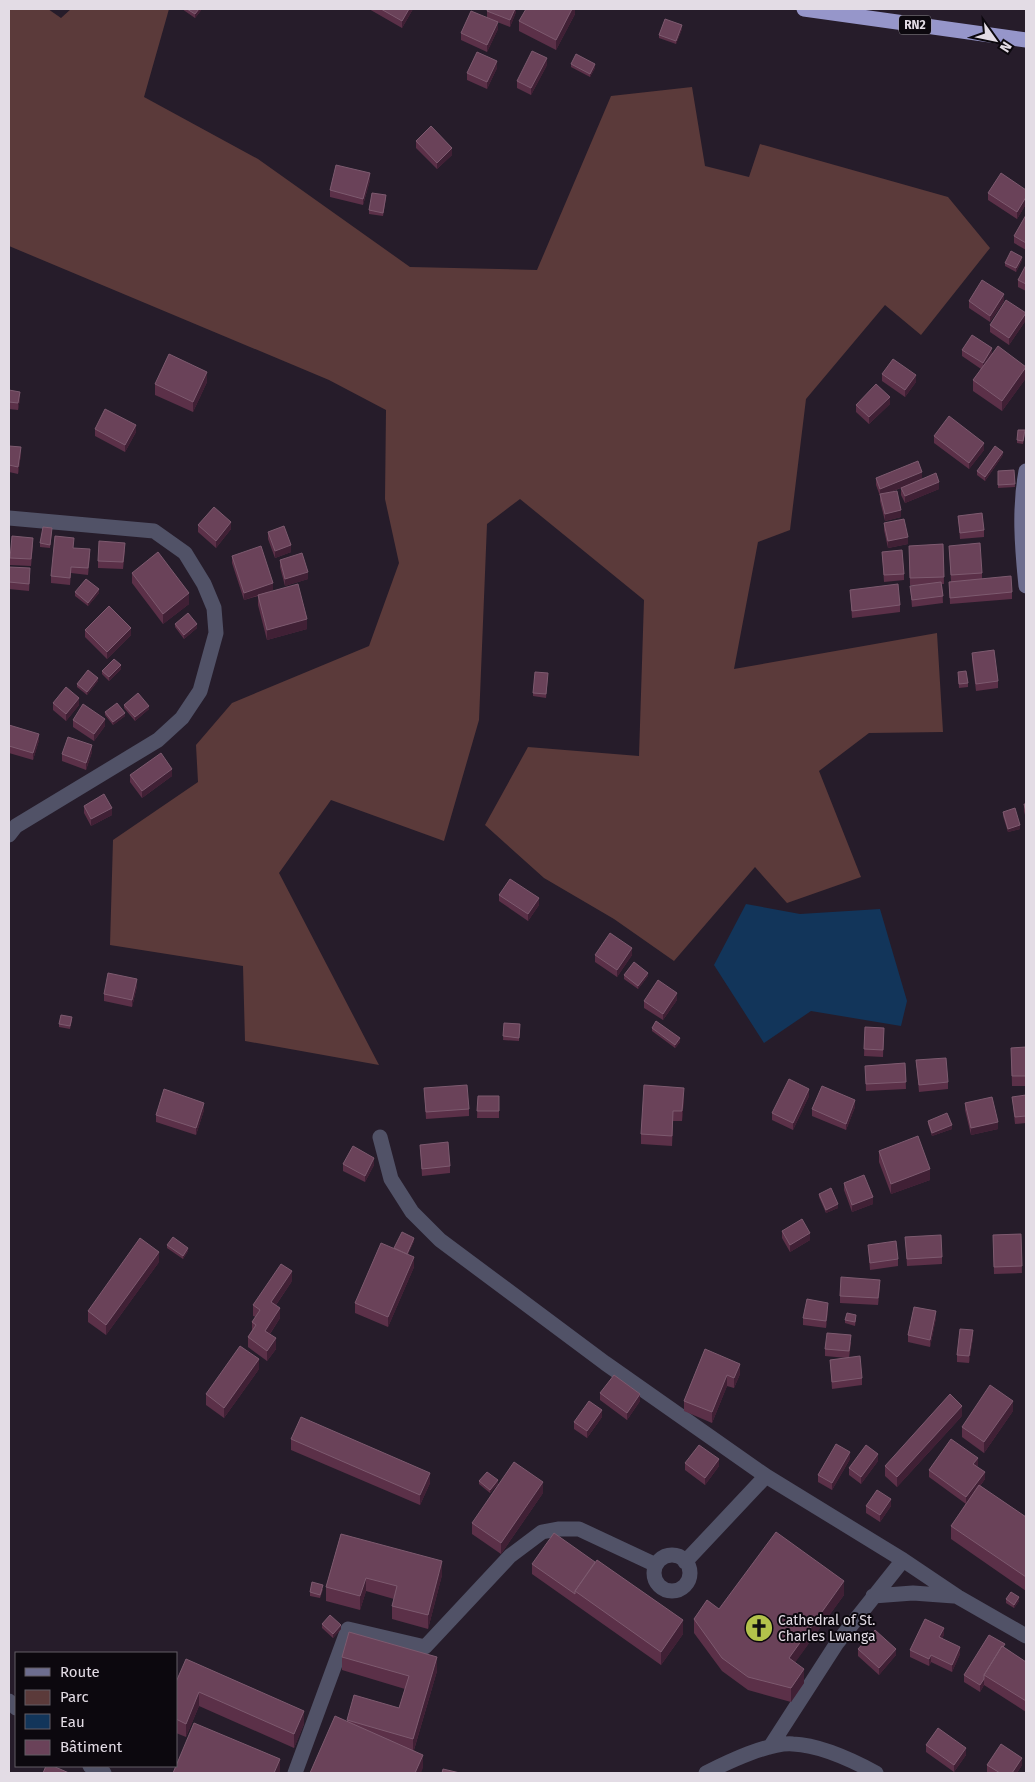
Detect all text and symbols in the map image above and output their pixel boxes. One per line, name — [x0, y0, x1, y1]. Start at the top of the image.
north arrow — [970, 15, 1020, 65]
road number: RN2 — [899, 16, 931, 34]
text: N — [996, 38, 1015, 55]
place label: Cathedral of St. Charles Lwanga — [778, 1612, 876, 1645]
church icon: Cathedral of St. Charles Lwanga — [744, 1613, 774, 1643]
legend — [15, 1652, 178, 1767]
text: Route — [60, 1663, 100, 1681]
text: Parc — [60, 1688, 89, 1706]
text: Eau — [60, 1713, 85, 1731]
text: Bâtiment — [60, 1738, 123, 1756]

